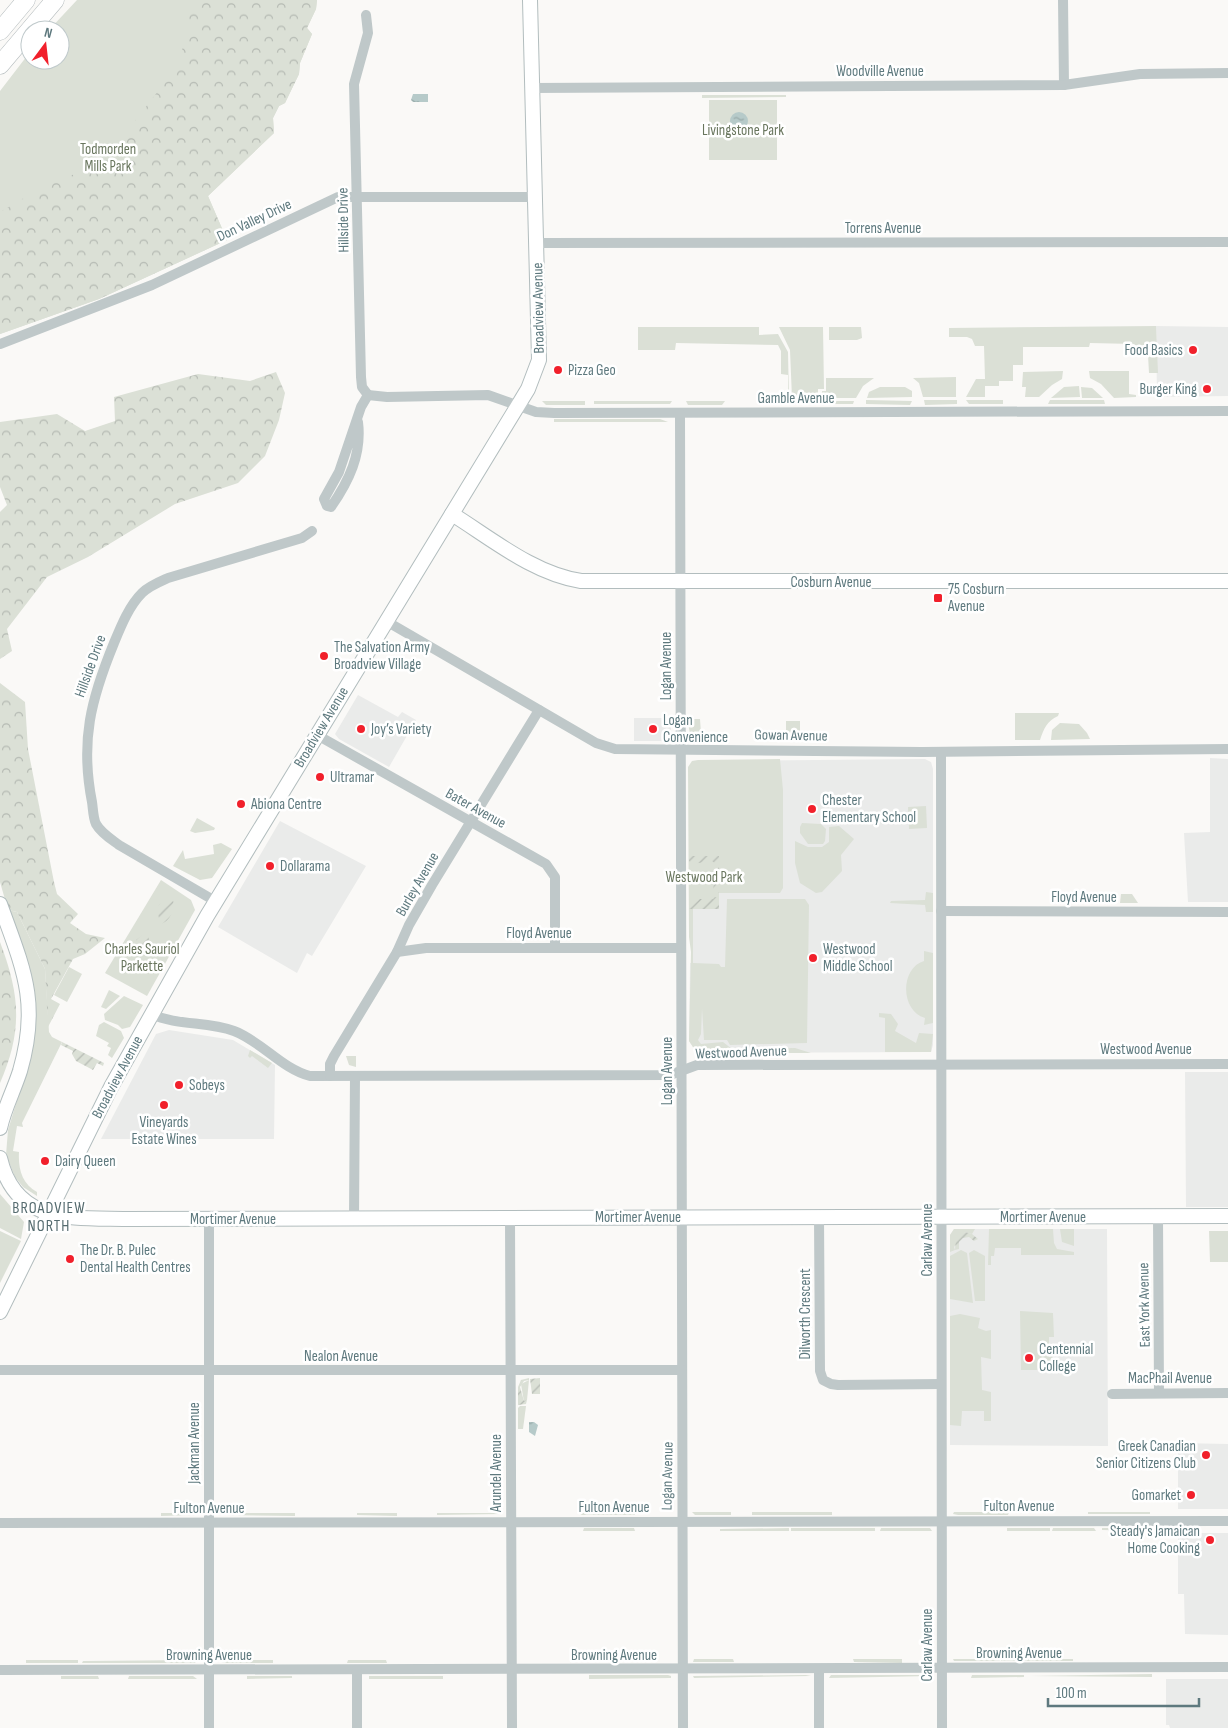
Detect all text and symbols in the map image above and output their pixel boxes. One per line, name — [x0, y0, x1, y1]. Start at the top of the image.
north arrow — [20, 20, 70, 70]
text: N — [42, 24, 54, 42]
street label: Woodville Avenue — [836, 62, 924, 81]
park label: Livingstone Park — [702, 121, 784, 140]
park label: Todmorden Mills Park — [80, 140, 136, 176]
street label: Hillside Drive — [333, 187, 354, 253]
street label: Don Valley Drive — [214, 195, 295, 246]
street label: Torrens Avenue — [845, 219, 921, 238]
street label: Broadview Avenue — [528, 262, 549, 354]
place label: Food Basics — [1124, 341, 1183, 360]
marker: Food Basics — [1187, 344, 1199, 356]
place label: Pizza Geo — [568, 361, 616, 380]
marker: Pizza Geo — [552, 364, 564, 376]
place label: Burger King — [1139, 380, 1197, 399]
marker: Burger King — [1201, 383, 1213, 395]
street label: Gamble Avenue — [758, 389, 834, 408]
street label: Cosburn Avenue — [790, 573, 872, 592]
place label: 75 Cosburn Avenue — [947, 580, 1004, 616]
marker: 75 Cosburn Avenue — [932, 592, 944, 604]
street label: Hillside Drive — [70, 632, 111, 700]
street label: Logan Avenue — [657, 632, 676, 700]
place label: The Salvation Army Broadview Village — [334, 638, 430, 674]
marker: The Salvation Army Broadview Village — [318, 650, 330, 662]
street label: Broadview Avenue — [290, 683, 353, 771]
place label: Logan Convenience — [663, 711, 728, 747]
place label: Joy’s Variety — [370, 720, 432, 739]
marker: Joy’s Variety — [355, 723, 367, 735]
marker: Logan Convenience — [647, 723, 659, 735]
street label: Gowan Avenue — [754, 725, 828, 746]
place label: Ultramar — [330, 768, 375, 787]
marker: Ultramar — [314, 771, 326, 783]
street label: Bater Avenue — [442, 784, 509, 833]
place label: Chester Elementary School — [822, 791, 916, 827]
place label: Abiona Centre — [250, 795, 322, 814]
marker: Abiona Centre — [235, 798, 247, 810]
marker: Chester Elementary School — [806, 803, 818, 815]
street label: Burley Avenue — [391, 849, 443, 920]
place label: Dollarama — [280, 857, 330, 876]
marker: Dollarama — [264, 860, 276, 872]
park label: Westwood Park — [666, 868, 743, 887]
street label: Floyd Avenue — [1051, 888, 1117, 907]
street label: Floyd Avenue — [506, 924, 572, 943]
park label: Charles Sauriol Parkette — [105, 940, 179, 976]
place label: Westwood Middle School — [823, 940, 893, 976]
marker: Westwood Middle School — [807, 952, 819, 964]
street label: Broadview Avenue — [88, 1033, 147, 1122]
street label: Logan Avenue — [658, 1037, 677, 1105]
street label: Westwood Avenue — [1100, 1040, 1192, 1059]
street label: Westwood Avenue — [695, 1041, 787, 1064]
place label: Sobeys — [189, 1076, 225, 1095]
marker: Sobeys — [173, 1079, 185, 1091]
marker: Vineyards Estate Wines — [158, 1099, 170, 1111]
place label: Vineyards Estate Wines — [131, 1113, 197, 1149]
place label: Dairy Queen — [55, 1152, 116, 1171]
marker: Dairy Queen — [39, 1155, 51, 1167]
district label: BROADVIEW NORTH — [12, 1199, 86, 1236]
street label: Carlaw Avenue — [918, 1203, 937, 1277]
street label: Mortimer Avenue — [595, 1208, 681, 1227]
street label: Mortimer Avenue — [1000, 1208, 1086, 1227]
street label: Mortimer Avenue — [190, 1210, 276, 1229]
place label: The Dr. B. Pulec Dental Health Centres — [80, 1241, 191, 1277]
marker: The Dr. B. Pulec Dental Health Centres — [64, 1253, 76, 1265]
street label: East York Avenue — [1134, 1262, 1155, 1348]
street label: Dilworth Crescent — [796, 1268, 815, 1360]
place label: Centennial College — [1039, 1340, 1093, 1376]
street label: Nealon Avenue — [304, 1347, 378, 1366]
marker: Centennial College — [1023, 1352, 1035, 1364]
street label: MacPhail Avenue — [1128, 1369, 1212, 1388]
street label: Jackman Avenue — [185, 1402, 204, 1485]
street label: Arundel Avenue — [487, 1434, 506, 1513]
place label: Greek Canadian Senior Citizens Club — [1096, 1437, 1196, 1473]
street label: Logan Avenue — [657, 1442, 678, 1510]
marker: Greek Canadian Senior Citizens Club — [1200, 1449, 1212, 1461]
place label: Gomarket — [1131, 1486, 1181, 1505]
marker: Gomarket — [1185, 1489, 1197, 1501]
street label: Fulton Avenue — [984, 1497, 1054, 1516]
street label: Fulton Avenue — [579, 1498, 649, 1517]
street label: Fulton Avenue — [174, 1499, 244, 1518]
place label: Steady's Jamaican Home Cooking — [1110, 1522, 1200, 1558]
marker: Steady's Jamaican Home Cooking — [1204, 1534, 1216, 1546]
street label: Carlaw Avenue — [918, 1608, 937, 1682]
street label: Browning Avenue — [976, 1644, 1062, 1663]
street label: Browning Avenue — [166, 1646, 252, 1665]
street label: Browning Avenue — [571, 1646, 657, 1665]
scale bar — [1048, 1676, 1199, 1708]
text: 100 m — [1056, 1684, 1087, 1703]

